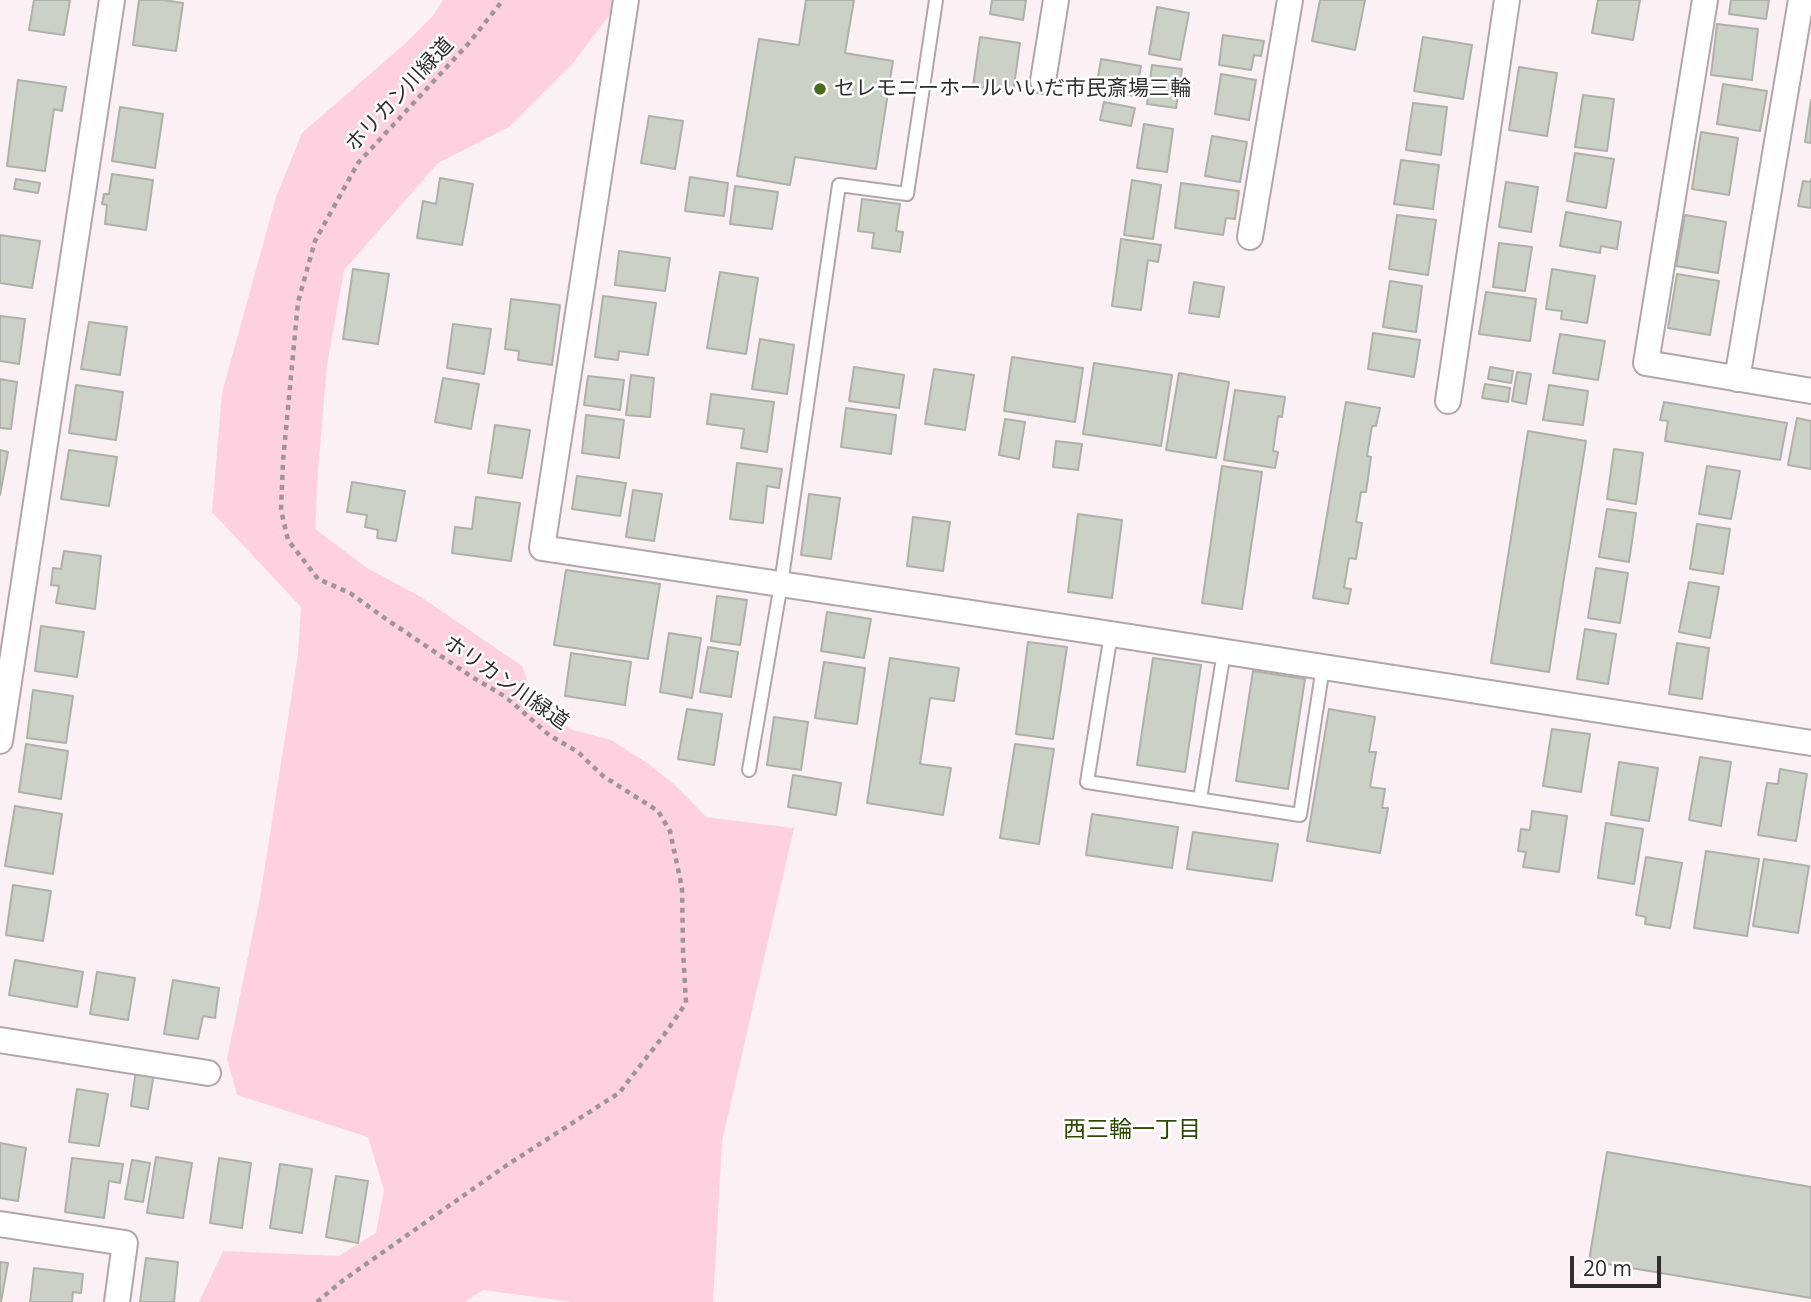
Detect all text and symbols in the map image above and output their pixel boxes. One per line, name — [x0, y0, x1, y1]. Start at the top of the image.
street label: ホリカン川緑道 — [341, 33, 459, 157]
place label: セレモニーホールいいだ市民斎場三輪 — [834, 76, 1191, 102]
marker: セレモニーホールいいだ市民斎場三輪 — [812, 81, 828, 97]
street label: ホリカン川緑道 — [439, 631, 573, 735]
district label: 西三輪一丁目 — [1063, 1116, 1201, 1144]
scale bar — [1573, 1242, 1664, 1286]
text: 20 m — [1583, 1254, 1632, 1282]

